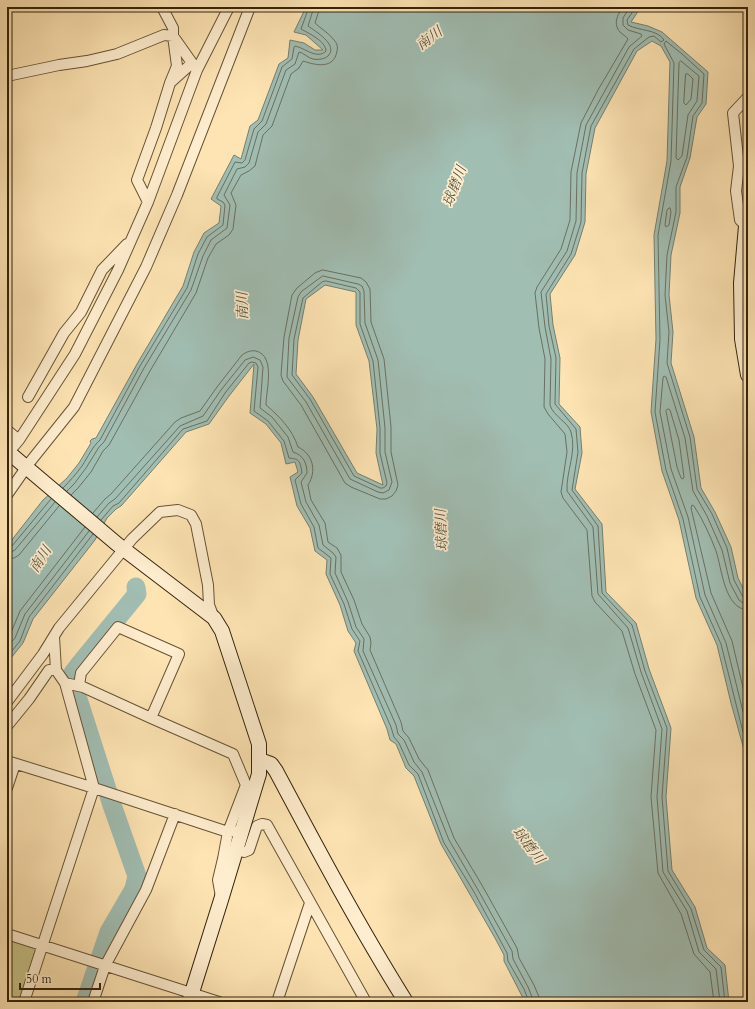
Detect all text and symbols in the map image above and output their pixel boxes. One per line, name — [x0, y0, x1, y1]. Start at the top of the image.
water label: 南川 — [412, 21, 448, 54]
water label: 球磨川 — [438, 161, 472, 209]
water label: 南川 — [232, 290, 252, 320]
water label: 球磨川 — [431, 507, 452, 551]
water label: 南川 — [25, 541, 57, 576]
water label: 球磨川 — [508, 823, 550, 869]
scale bar — [20, 965, 100, 991]
text: 50 m — [26, 971, 53, 987]

